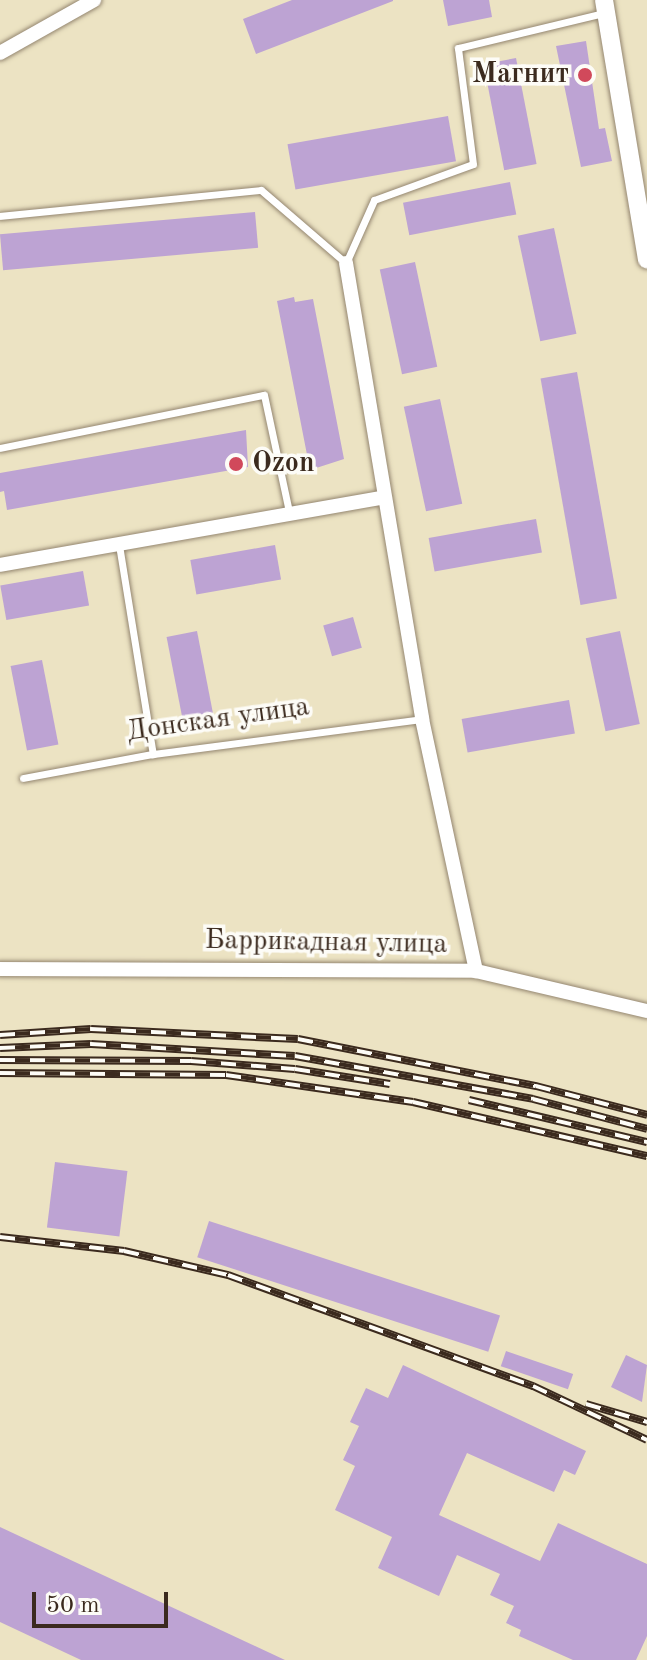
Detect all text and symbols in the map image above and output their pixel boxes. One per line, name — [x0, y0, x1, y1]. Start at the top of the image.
place label: Магнит — [472, 58, 569, 92]
marker: Магнит — [576, 66, 594, 84]
place label: Ozon — [252, 447, 314, 481]
marker: Ozon — [227, 455, 245, 473]
street label: Донская улица — [125, 691, 311, 749]
street label: Баррикадная улица — [204, 924, 448, 962]
scale bar — [36, 1576, 172, 1626]
text: 50 m — [46, 1594, 100, 1618]

